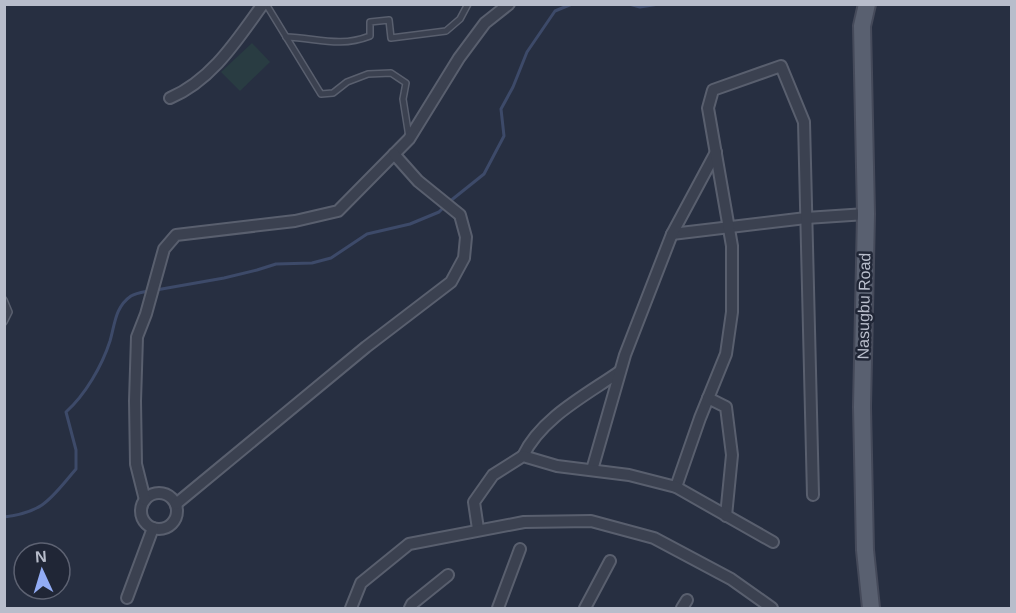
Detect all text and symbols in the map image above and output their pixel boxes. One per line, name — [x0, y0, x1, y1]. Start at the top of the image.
street label: Nasugbu Road — [855, 252, 873, 360]
north arrow — [12, 541, 72, 601]
text: N — [35, 548, 47, 565]

